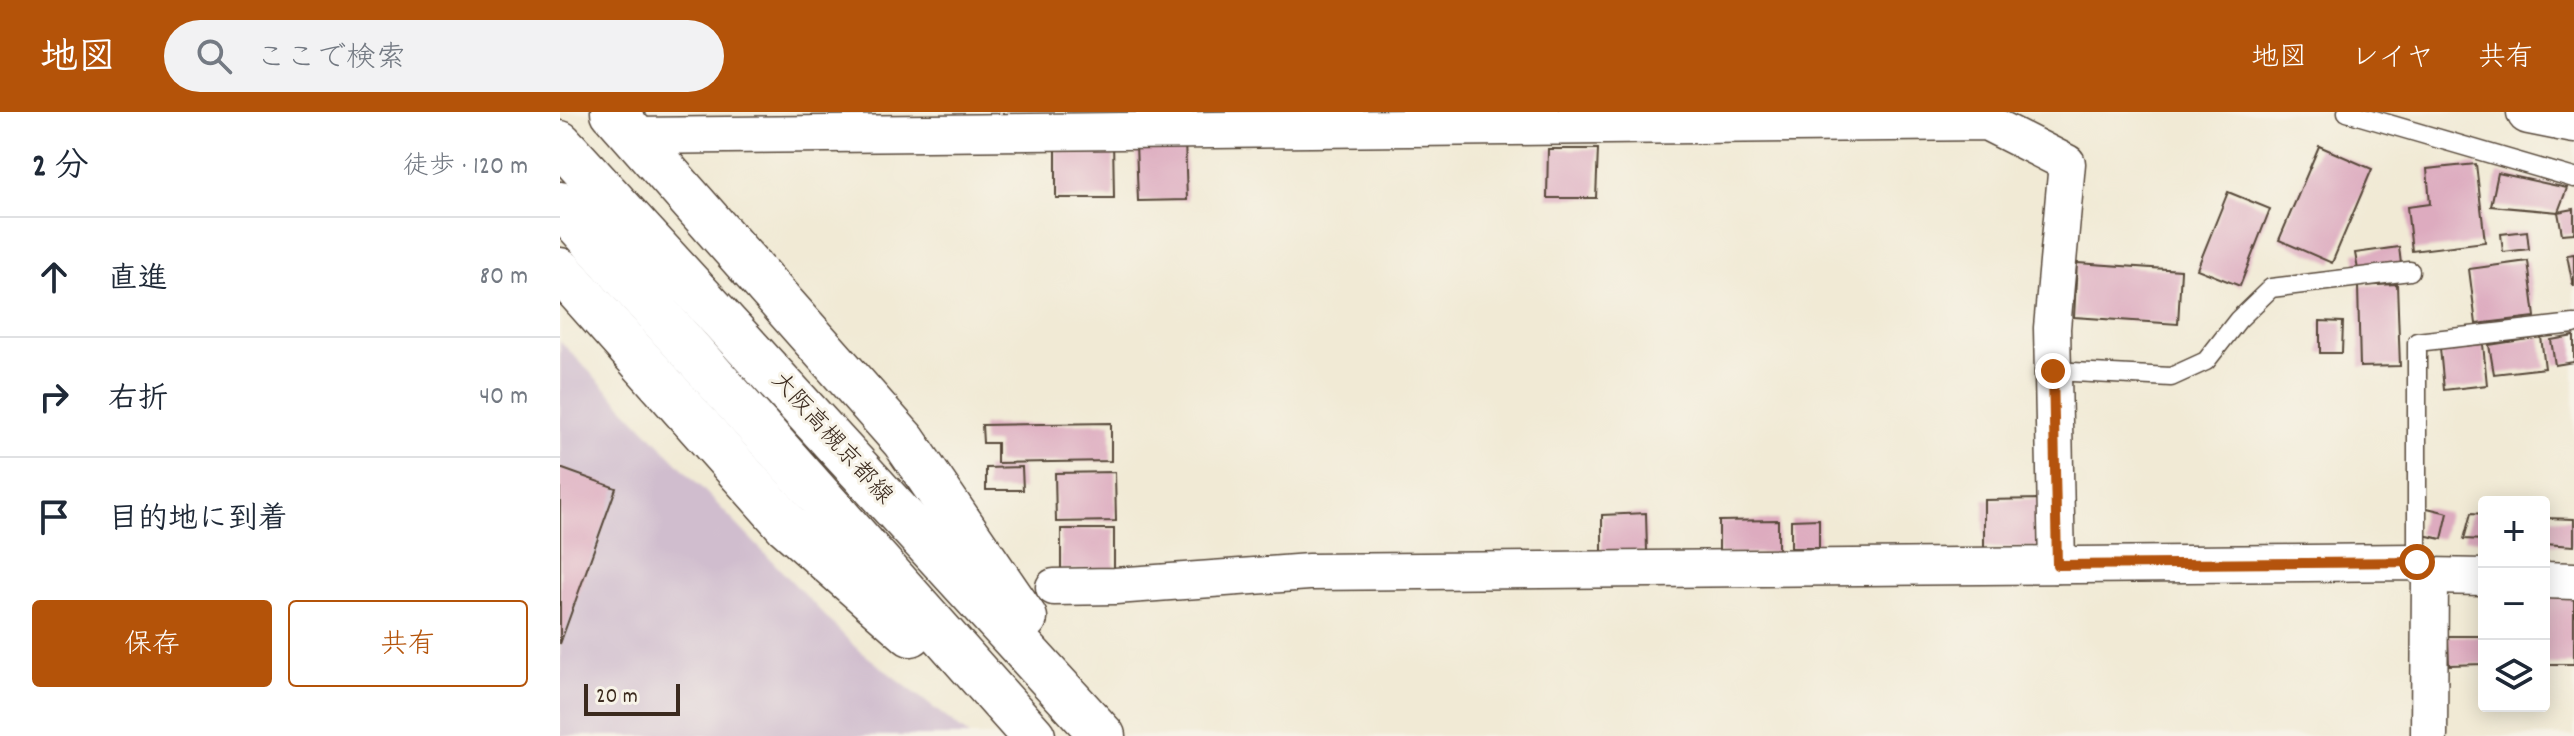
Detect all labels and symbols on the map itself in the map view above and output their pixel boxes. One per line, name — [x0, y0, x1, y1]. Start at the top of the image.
route end — [2035, 353, 2071, 389]
street label: 大阪高槻京都線 — [762, 365, 900, 513]
route start — [2399, 544, 2435, 580]
scale bar — [584, 680, 680, 716]

